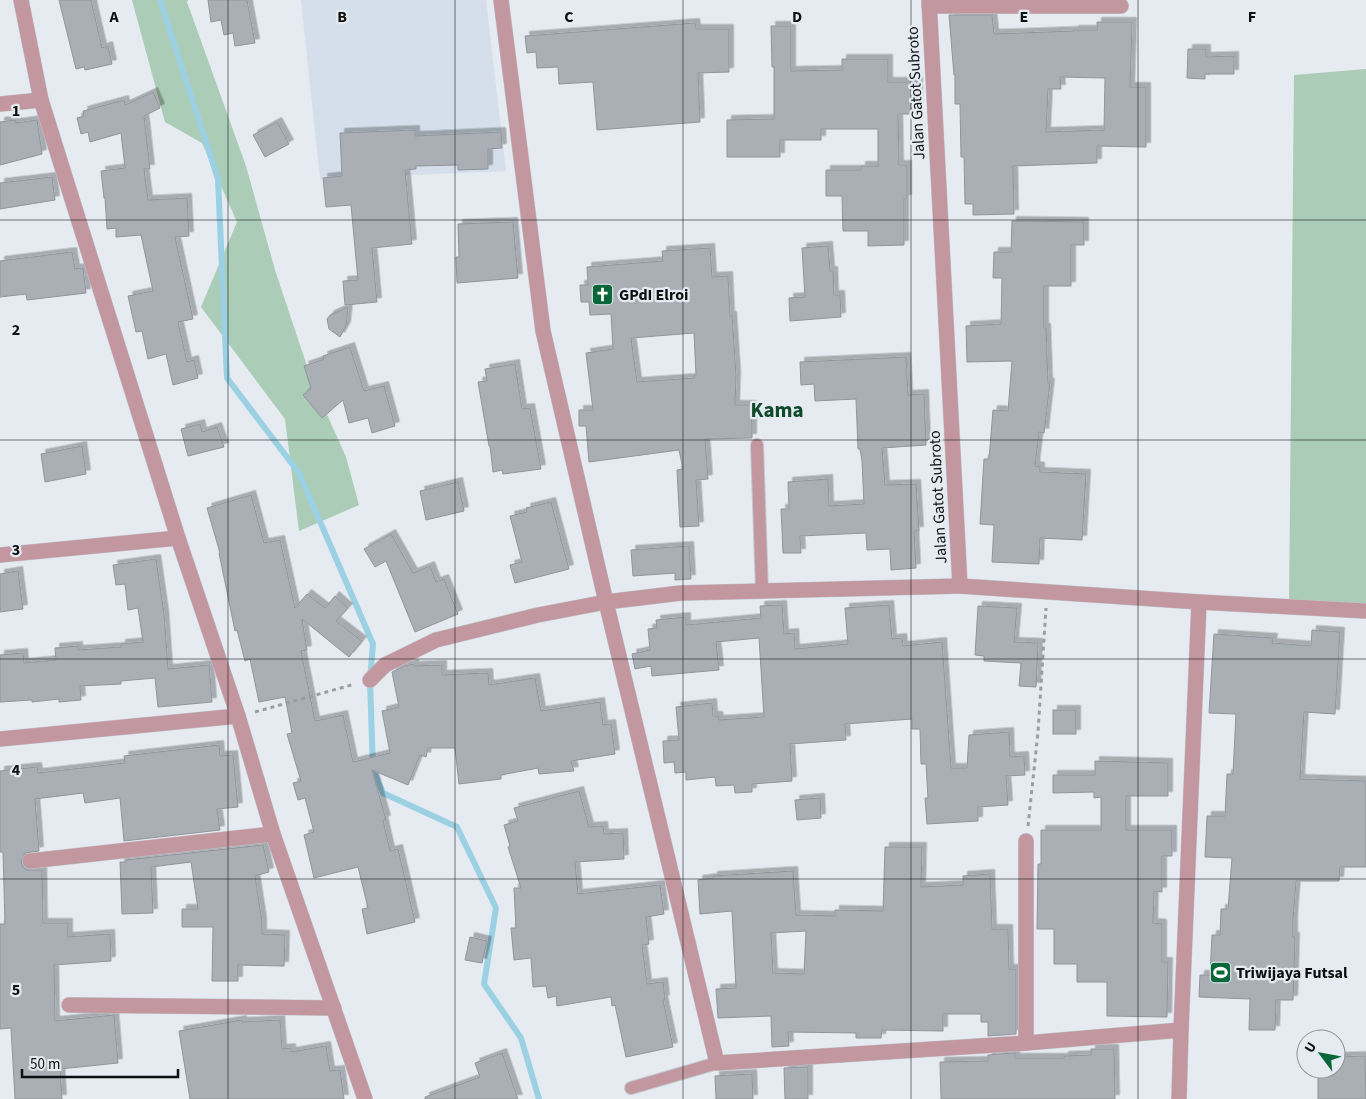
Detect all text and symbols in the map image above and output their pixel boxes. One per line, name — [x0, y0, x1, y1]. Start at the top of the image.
text: A — [108, 6, 119, 28]
text: B — [337, 6, 347, 28]
text: C — [564, 6, 574, 28]
text: D — [792, 6, 802, 28]
text: E — [1020, 6, 1028, 28]
text: F — [1248, 6, 1256, 28]
street label: Jalan Gatot Subroto — [902, 26, 930, 160]
text: 1 — [12, 100, 20, 122]
church icon: GPdI Elroi — [591, 283, 615, 307]
place label: GPdI Elroi — [619, 284, 688, 306]
text: 2 — [12, 319, 20, 341]
district label: Kama — [750, 395, 804, 425]
street label: Jalan Gatot Subroto — [924, 430, 952, 564]
text: 3 — [12, 539, 20, 561]
text: 4 — [12, 759, 21, 781]
sports icon: Triwijaya Futsal — [1208, 961, 1232, 985]
place label: Triwijaya Futsal — [1236, 962, 1348, 984]
text: 5 — [12, 979, 20, 1001]
north arrow — [1296, 1029, 1346, 1079]
text: U — [1300, 1038, 1322, 1057]
scale bar — [22, 1046, 179, 1078]
text: 50 m — [30, 1054, 60, 1075]

